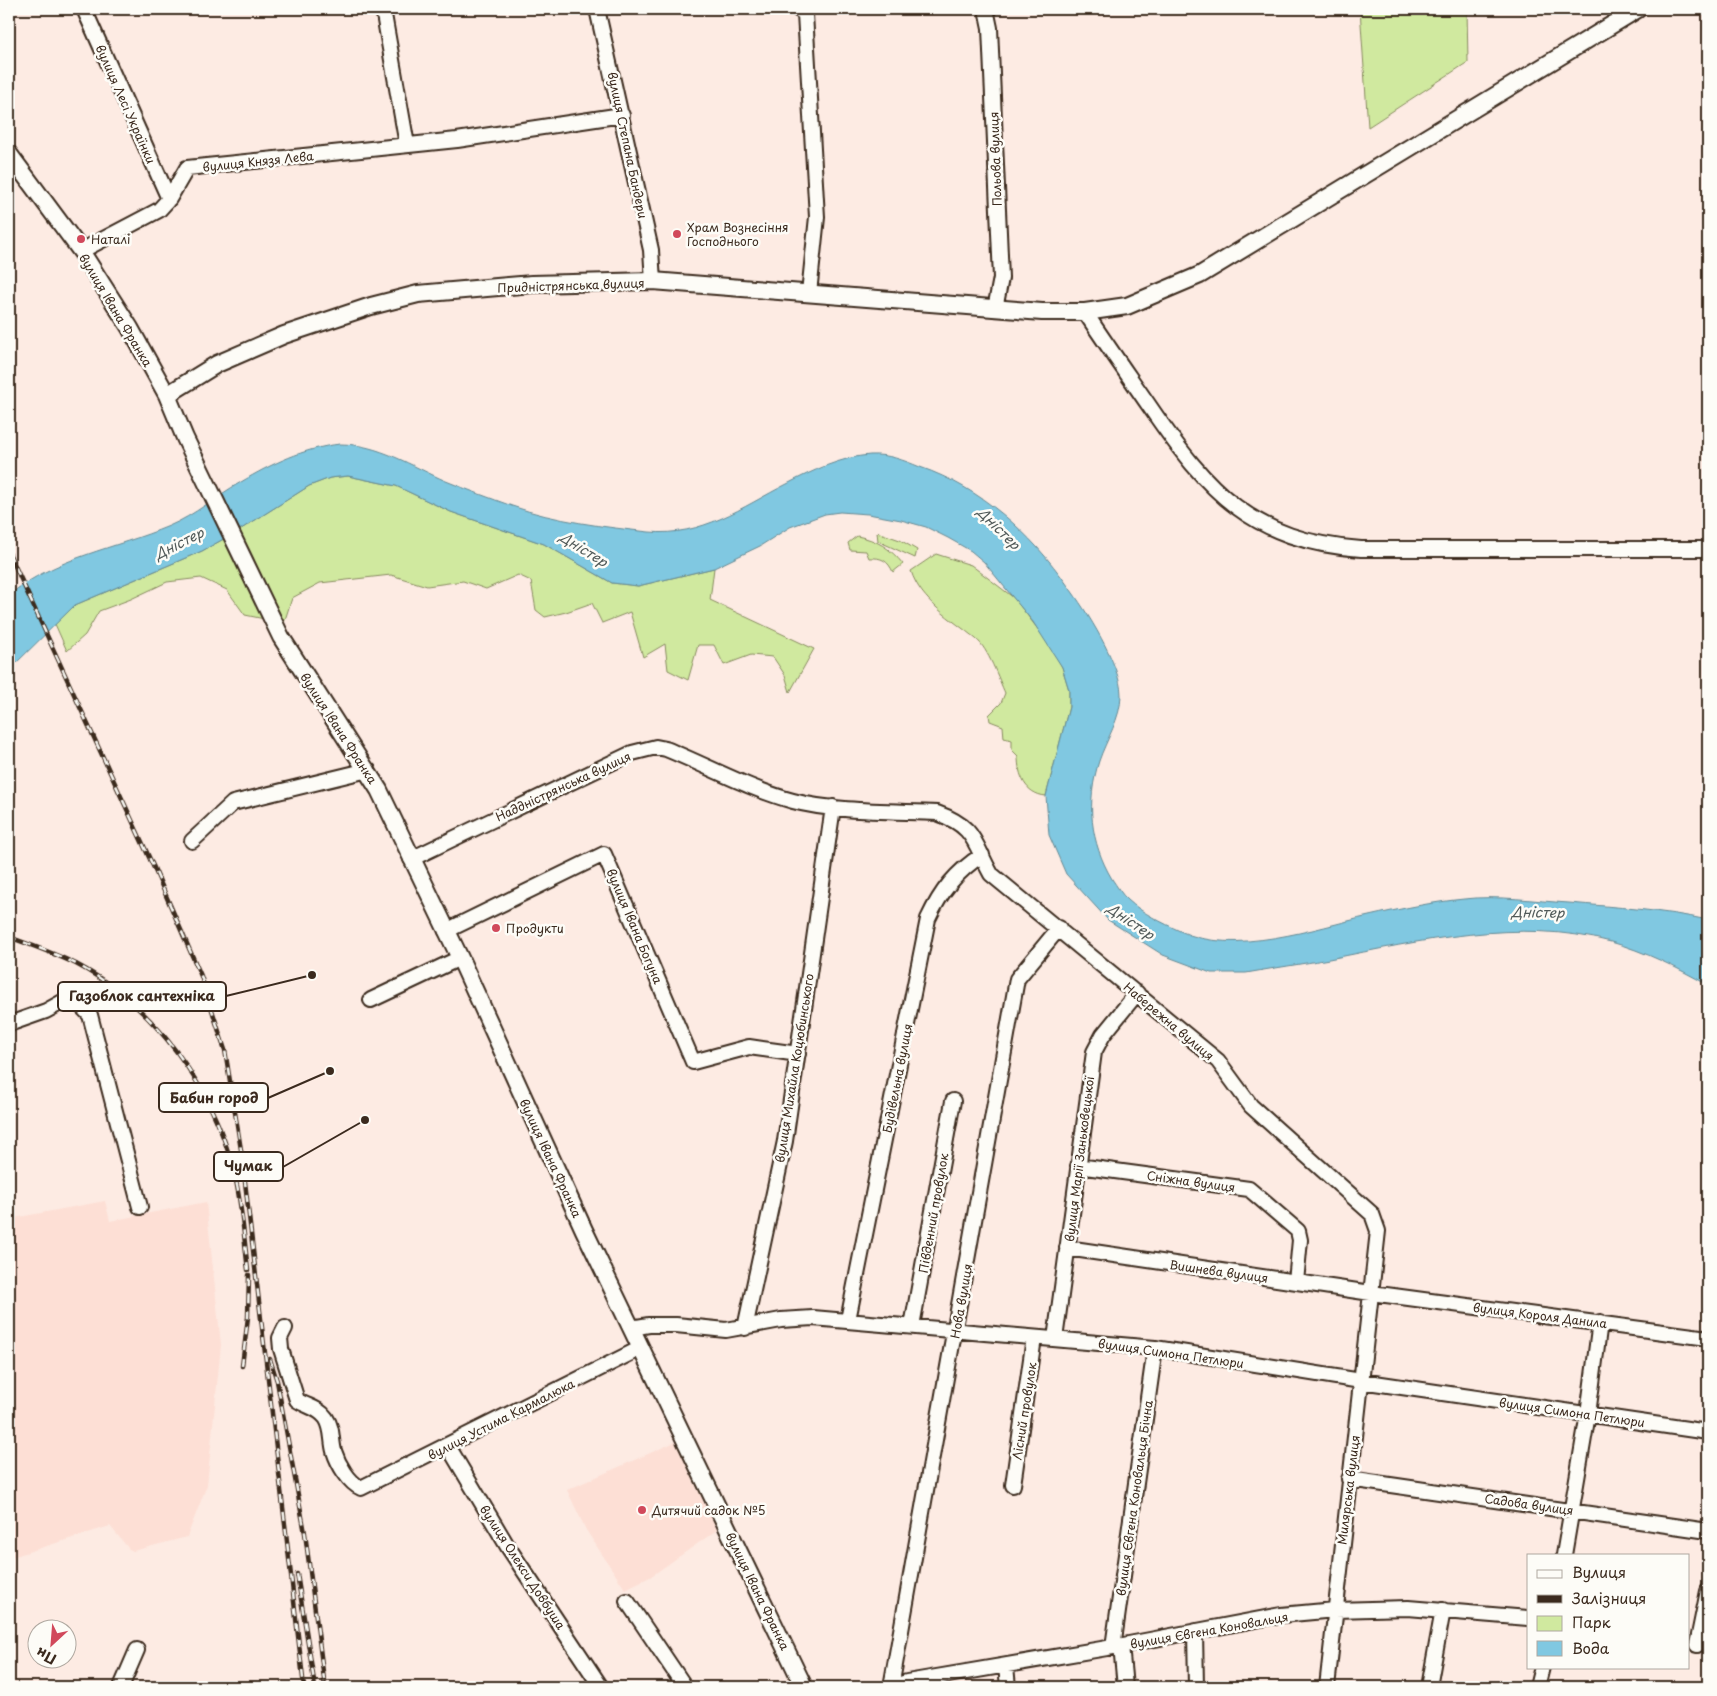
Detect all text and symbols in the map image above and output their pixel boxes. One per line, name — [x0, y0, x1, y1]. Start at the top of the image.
street label: вулиця Лесі Українки — [92, 42, 160, 166]
street label: вулиця Степана Бандери — [604, 70, 652, 220]
street label: Польова вулиця — [984, 111, 1006, 207]
street label: вулиця Князя Лева — [202, 146, 315, 176]
place label: Храм Вознесіння Господнього — [687, 218, 789, 250]
marker: Храм Вознесіння Господнього — [671, 228, 683, 240]
place label: Наталi — [91, 230, 130, 248]
marker: Наталi — [75, 233, 87, 245]
street label: вулиця Івана Франка — [75, 250, 157, 370]
street label: Придністрянська вулиця — [497, 273, 645, 297]
water label: Дністер — [972, 501, 1026, 555]
water label: Дністер — [149, 521, 208, 565]
water label: Дністер — [554, 525, 613, 572]
street label: вулиця Івана Франка — [296, 669, 382, 788]
street label: Наддністрянська вулиця — [492, 747, 634, 825]
street label: вулиця Івана Богуна — [603, 866, 668, 987]
water label: Дністер — [1102, 896, 1159, 945]
water label: Дністер — [1509, 901, 1565, 923]
place label: Продукти — [506, 919, 564, 937]
marker: Продукти — [490, 922, 502, 934]
street label: вулиця Михайла Коцюбинського — [770, 972, 818, 1164]
street label: Набережна вулиця — [1120, 978, 1218, 1064]
callout: Газоблок сантехніка — [58, 982, 226, 1011]
text: Газоблок сантехніка — [69, 985, 216, 1006]
street label: Будівельна вулиця — [878, 1022, 916, 1134]
street label: вулиця Марії Заньковецької — [1060, 1075, 1098, 1243]
callout: Бабин город — [159, 1083, 268, 1112]
text: Бабин город — [170, 1087, 259, 1108]
street label: вулиця Івана Франка — [516, 1096, 587, 1221]
street label: Південний провулок — [914, 1151, 953, 1274]
callout: Чумак — [214, 1152, 283, 1181]
text: Чумак — [224, 1155, 272, 1176]
street label: Сніжна вулиця — [1146, 1166, 1236, 1196]
street label: Вишнева вулиця — [1169, 1255, 1269, 1287]
street label: Нова вулиця — [946, 1262, 976, 1340]
street label: вулиця Короля Данила — [1472, 1298, 1609, 1332]
street label: вулиця Симона Петлюри — [1097, 1334, 1245, 1372]
street label: Лісний провулок — [1007, 1360, 1041, 1461]
street label: вулиця Устима Кармалюка — [424, 1374, 578, 1464]
street label: вулиця Симона Петлюри — [1498, 1393, 1646, 1431]
street label: вулиця Євгена Коновальця Бічна — [1111, 1399, 1157, 1597]
street label: Милярська вулиця — [1332, 1434, 1364, 1546]
street label: Садова вулиця — [1483, 1489, 1575, 1519]
street label: вулиця Олекси Довбуша — [476, 1501, 571, 1633]
place label: Дитячий садок №5 — [651, 1501, 766, 1519]
marker: Дитячий садок №5 — [636, 1504, 648, 1516]
street label: вулиця Івана Франка — [722, 1529, 795, 1653]
legend — [1527, 1554, 1690, 1668]
text: Вулиця — [1572, 1560, 1626, 1583]
text: Залізниця — [1571, 1586, 1646, 1609]
street label: вулиця Євгена Коновальця — [1128, 1607, 1290, 1653]
text: Парк — [1572, 1610, 1611, 1633]
north arrow — [28, 1618, 78, 1668]
text: Вода — [1572, 1636, 1610, 1659]
text: Пн — [32, 1642, 60, 1670]

